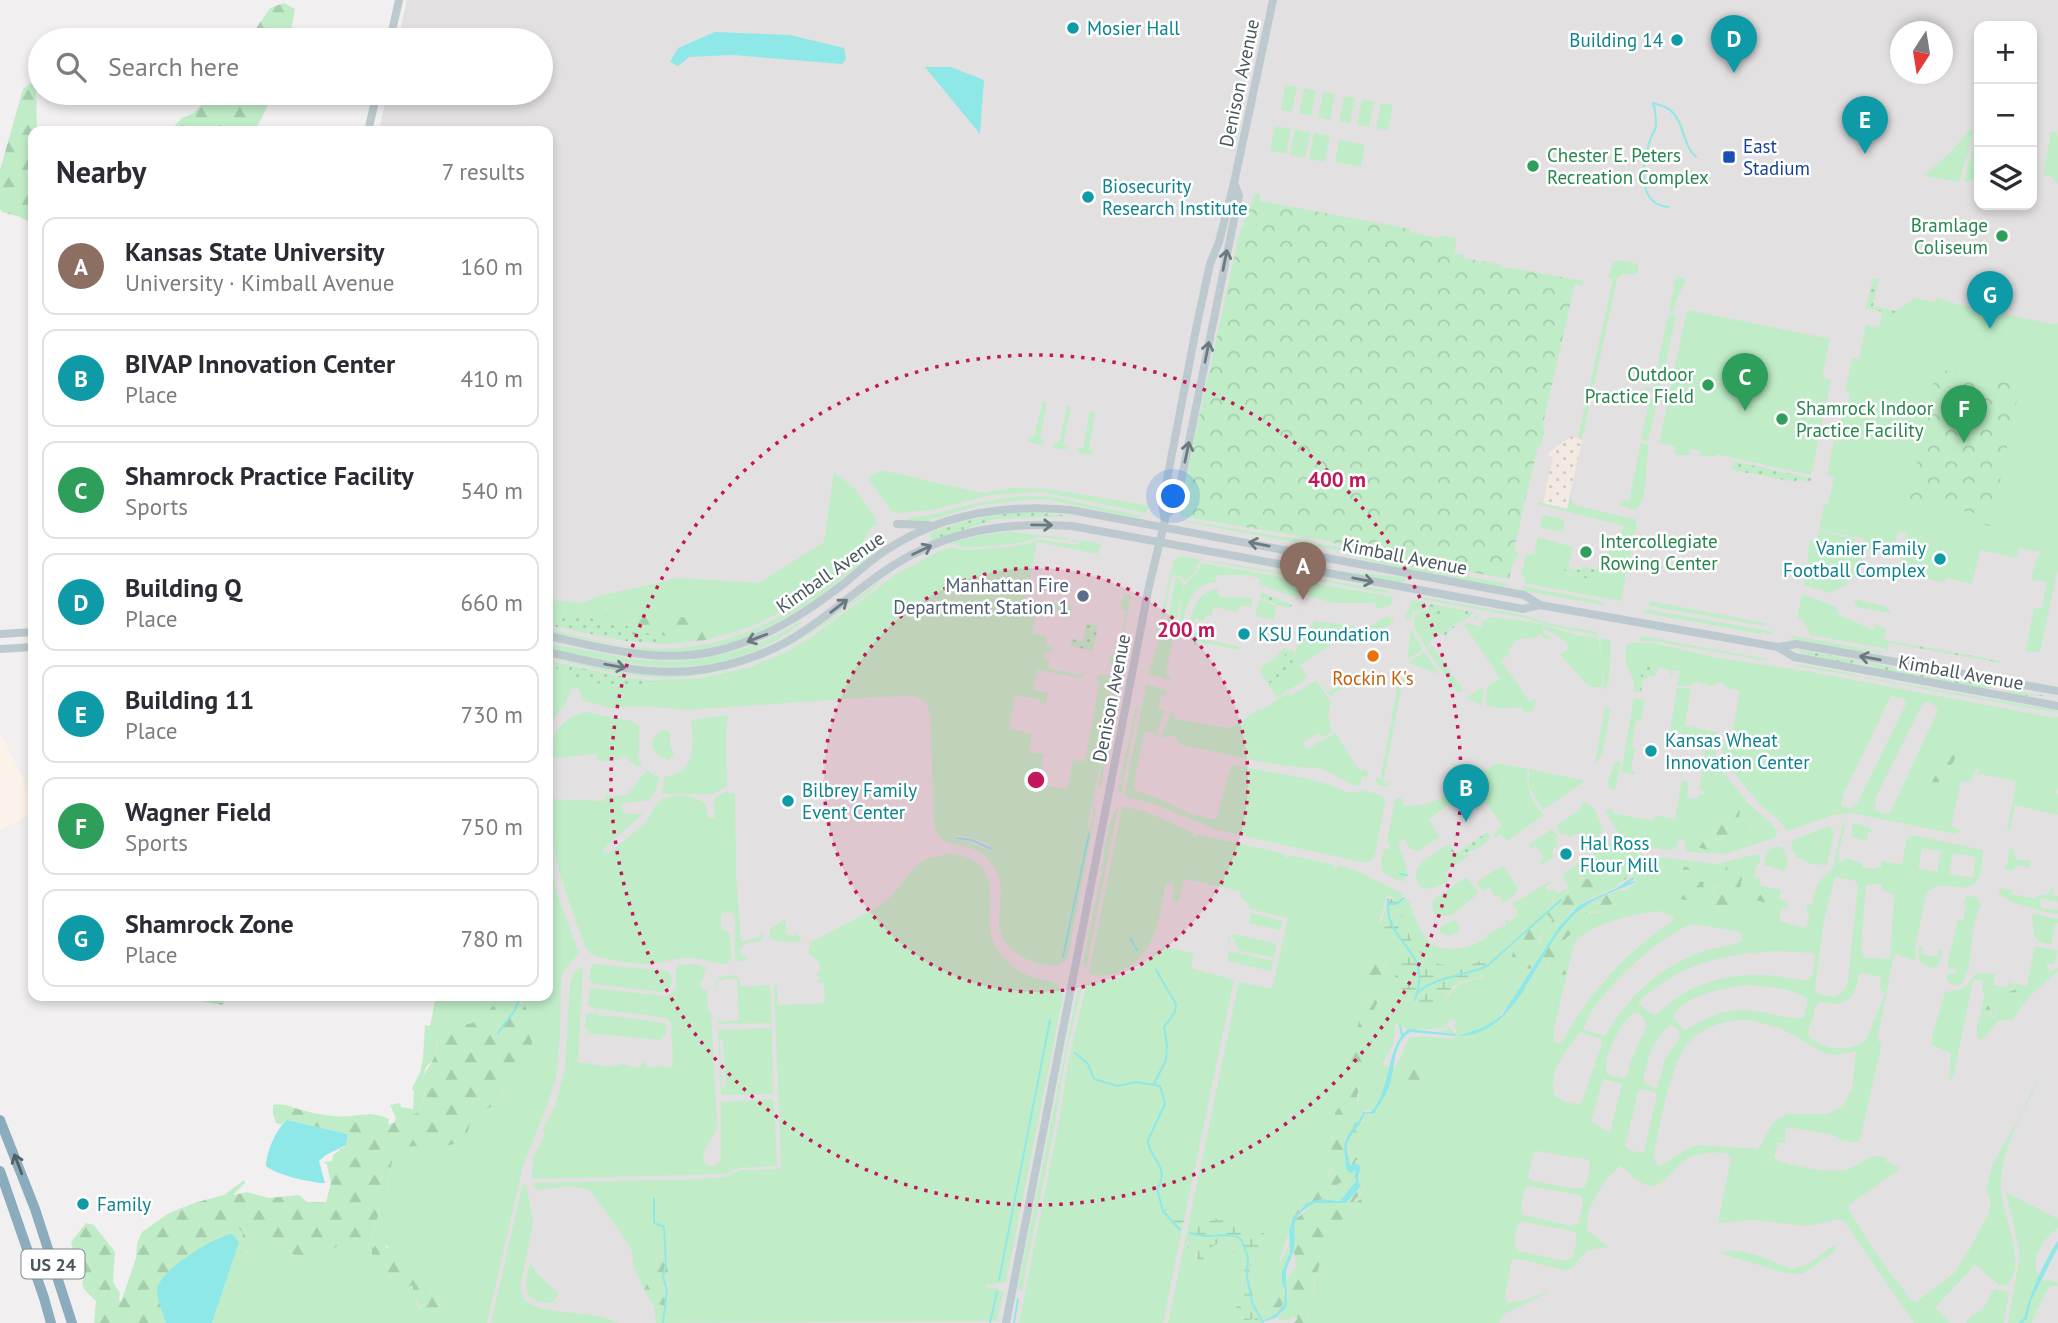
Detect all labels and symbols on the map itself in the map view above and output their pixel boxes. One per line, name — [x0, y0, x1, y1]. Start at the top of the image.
pin: D — [1711, 15, 1757, 73]
place label: Mosier Hall — [1087, 16, 1180, 40]
street label: Denison Avenue — [1214, 17, 1264, 149]
marker: Mosier Hall — [1065, 20, 1081, 36]
north arrow — [1890, 21, 1953, 84]
place label: Building 14 — [1569, 28, 1663, 52]
marker: Building 14 — [1669, 32, 1685, 48]
pin: E — [1842, 96, 1888, 154]
place label: East Stadium — [1743, 134, 1810, 180]
place label: Chester E. Peters Recreation Complex — [1547, 143, 1709, 189]
marker: East Stadium — [1721, 149, 1737, 165]
marker: Chester E. Peters Recreation Complex — [1525, 158, 1541, 174]
place label: Biosecurity Research Institute — [1102, 174, 1248, 220]
marker: Biosecurity Research Institute — [1080, 189, 1096, 205]
place label: Bramlage Coliseum — [1911, 213, 1988, 259]
marker: Bramlage Coliseum — [1994, 228, 2010, 244]
one-way arrow — [1219, 249, 1233, 272]
pin: G — [1967, 271, 2013, 329]
one-way arrow — [1201, 341, 1214, 363]
pin: C — [1722, 353, 1768, 411]
place label: Outdoor Practice Field — [1585, 362, 1695, 408]
marker: Outdoor Practice Field — [1700, 377, 1716, 393]
pin: F — [1941, 385, 1987, 443]
place label: Shamrock Indoor Practice Facility — [1796, 396, 1934, 442]
marker: Shamrock Indoor Practice Facility — [1774, 411, 1790, 427]
one-way arrow — [1181, 441, 1194, 464]
text: 400 m — [1308, 466, 1366, 493]
your location — [1156, 479, 1190, 513]
one-way arrow — [1030, 518, 1053, 532]
street label: Kimball Avenue — [771, 526, 889, 618]
place label: Intercollegiate Rowing Center — [1600, 529, 1718, 575]
street label: Kimball Avenue — [1341, 532, 1469, 580]
place label: Vanier Family Football Complex — [1783, 536, 1926, 582]
one-way arrow — [1248, 537, 1271, 551]
pin: A — [1280, 542, 1326, 600]
one-way arrow — [911, 543, 932, 557]
marker: Intercollegiate Rowing Center — [1578, 544, 1594, 560]
marker: Vanier Family Football Complex — [1932, 551, 1948, 567]
place label: Manhattan Fire Department Station 1 — [893, 573, 1069, 619]
one-way arrow — [1351, 574, 1374, 587]
marker: Manhattan Fire Department Station 1 — [1075, 588, 1091, 604]
one-way arrow — [830, 598, 848, 613]
text: 200 m — [1157, 616, 1215, 643]
place label: KSU Foundation — [1258, 622, 1390, 646]
marker: KSU Foundation — [1236, 626, 1252, 642]
street label: Denison Avenue — [1087, 632, 1135, 764]
one-way arrow — [746, 633, 768, 645]
marker: Rockin K's — [1365, 648, 1381, 664]
street label: Kimball Avenue — [1897, 649, 2025, 695]
one-way arrow — [1859, 650, 1882, 664]
one-way arrow — [603, 660, 625, 674]
place label: Rockin K's — [1332, 666, 1414, 690]
place label: Kansas Wheat Innovation Center — [1665, 728, 1810, 774]
marker: Kansas Wheat Innovation Center — [1643, 743, 1659, 759]
pin: B — [1443, 764, 1489, 822]
centre of rings — [1024, 768, 1048, 792]
place label: Bilbrey Family Event Center — [802, 778, 917, 824]
marker: Bilbrey Family Event Center — [780, 793, 796, 809]
place label: Hal Ross Flour Mill — [1580, 831, 1659, 877]
marker: Hal Ross Flour Mill — [1558, 846, 1574, 862]
one-way arrow — [11, 1154, 24, 1176]
place label: Family — [97, 1192, 151, 1216]
marker: Family — [75, 1196, 91, 1212]
road number: US 24 — [22, 1250, 84, 1279]

